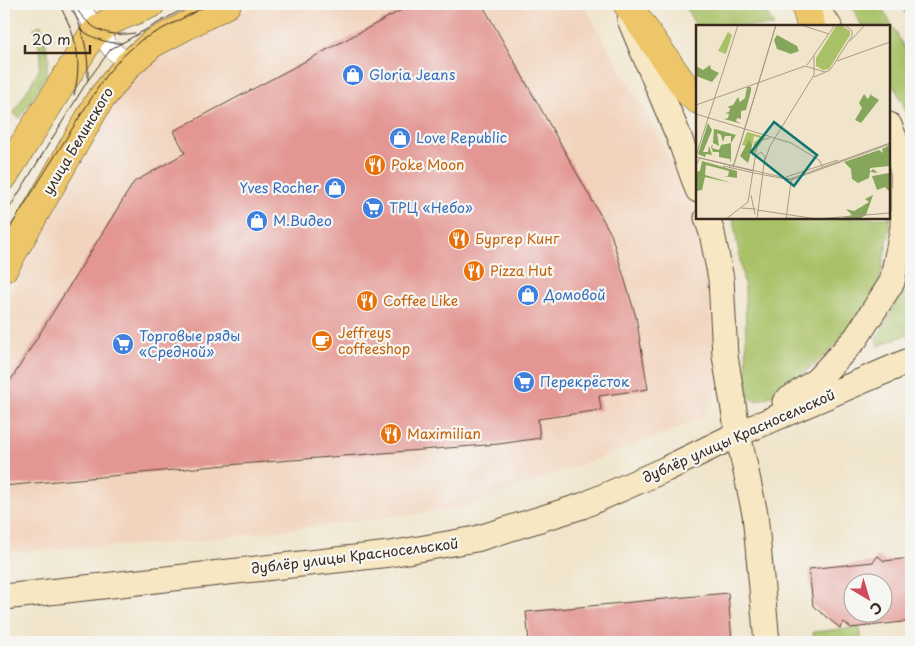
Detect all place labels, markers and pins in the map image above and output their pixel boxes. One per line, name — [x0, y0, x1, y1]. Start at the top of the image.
shop icon: Gloria Jeans — [341, 63, 365, 87]
place label: Gloria Jeans — [369, 64, 455, 85]
shop icon: Love Republic — [388, 126, 412, 150]
place label: Love Republic — [416, 127, 507, 148]
restaurant icon: Poke Moon — [363, 153, 387, 177]
place label: Poke Moon — [391, 154, 464, 175]
shop icon: Yves Rocher — [323, 176, 347, 200]
place label: Yves Rocher — [239, 177, 319, 198]
supermarket icon: ТРЦ «Небо» — [361, 196, 385, 220]
place label: ТРЦ «Небо» — [389, 197, 473, 218]
shop icon: М.Видео — [245, 209, 269, 233]
place label: М.Видео — [273, 210, 332, 231]
restaurant icon: Бургер Кинг — [447, 227, 471, 251]
place label: Бургер Кинг — [475, 228, 560, 249]
restaurant icon: Pizza Hut — [462, 259, 486, 283]
place label: Pizza Hut — [490, 260, 553, 281]
shop icon: Домовой — [516, 283, 540, 307]
place label: Домовой — [543, 284, 605, 305]
restaurant icon: Coffee Like — [355, 289, 379, 313]
place label: Coffee Like — [383, 290, 458, 311]
place label: Jeffreys coffeeshop — [338, 322, 410, 359]
place label: Торговые ряды «Средной» — [139, 325, 240, 362]
cafe icon: Jeffreys coffeeshop — [310, 329, 334, 353]
supermarket icon: Торговые ряды «Средной» — [111, 332, 135, 356]
supermarket icon: Перекрёсток — [512, 370, 536, 394]
place label: Перекрёсток — [540, 371, 630, 392]
restaurant icon: Maximilian — [379, 422, 403, 446]
place label: Maximilian — [407, 423, 481, 444]

